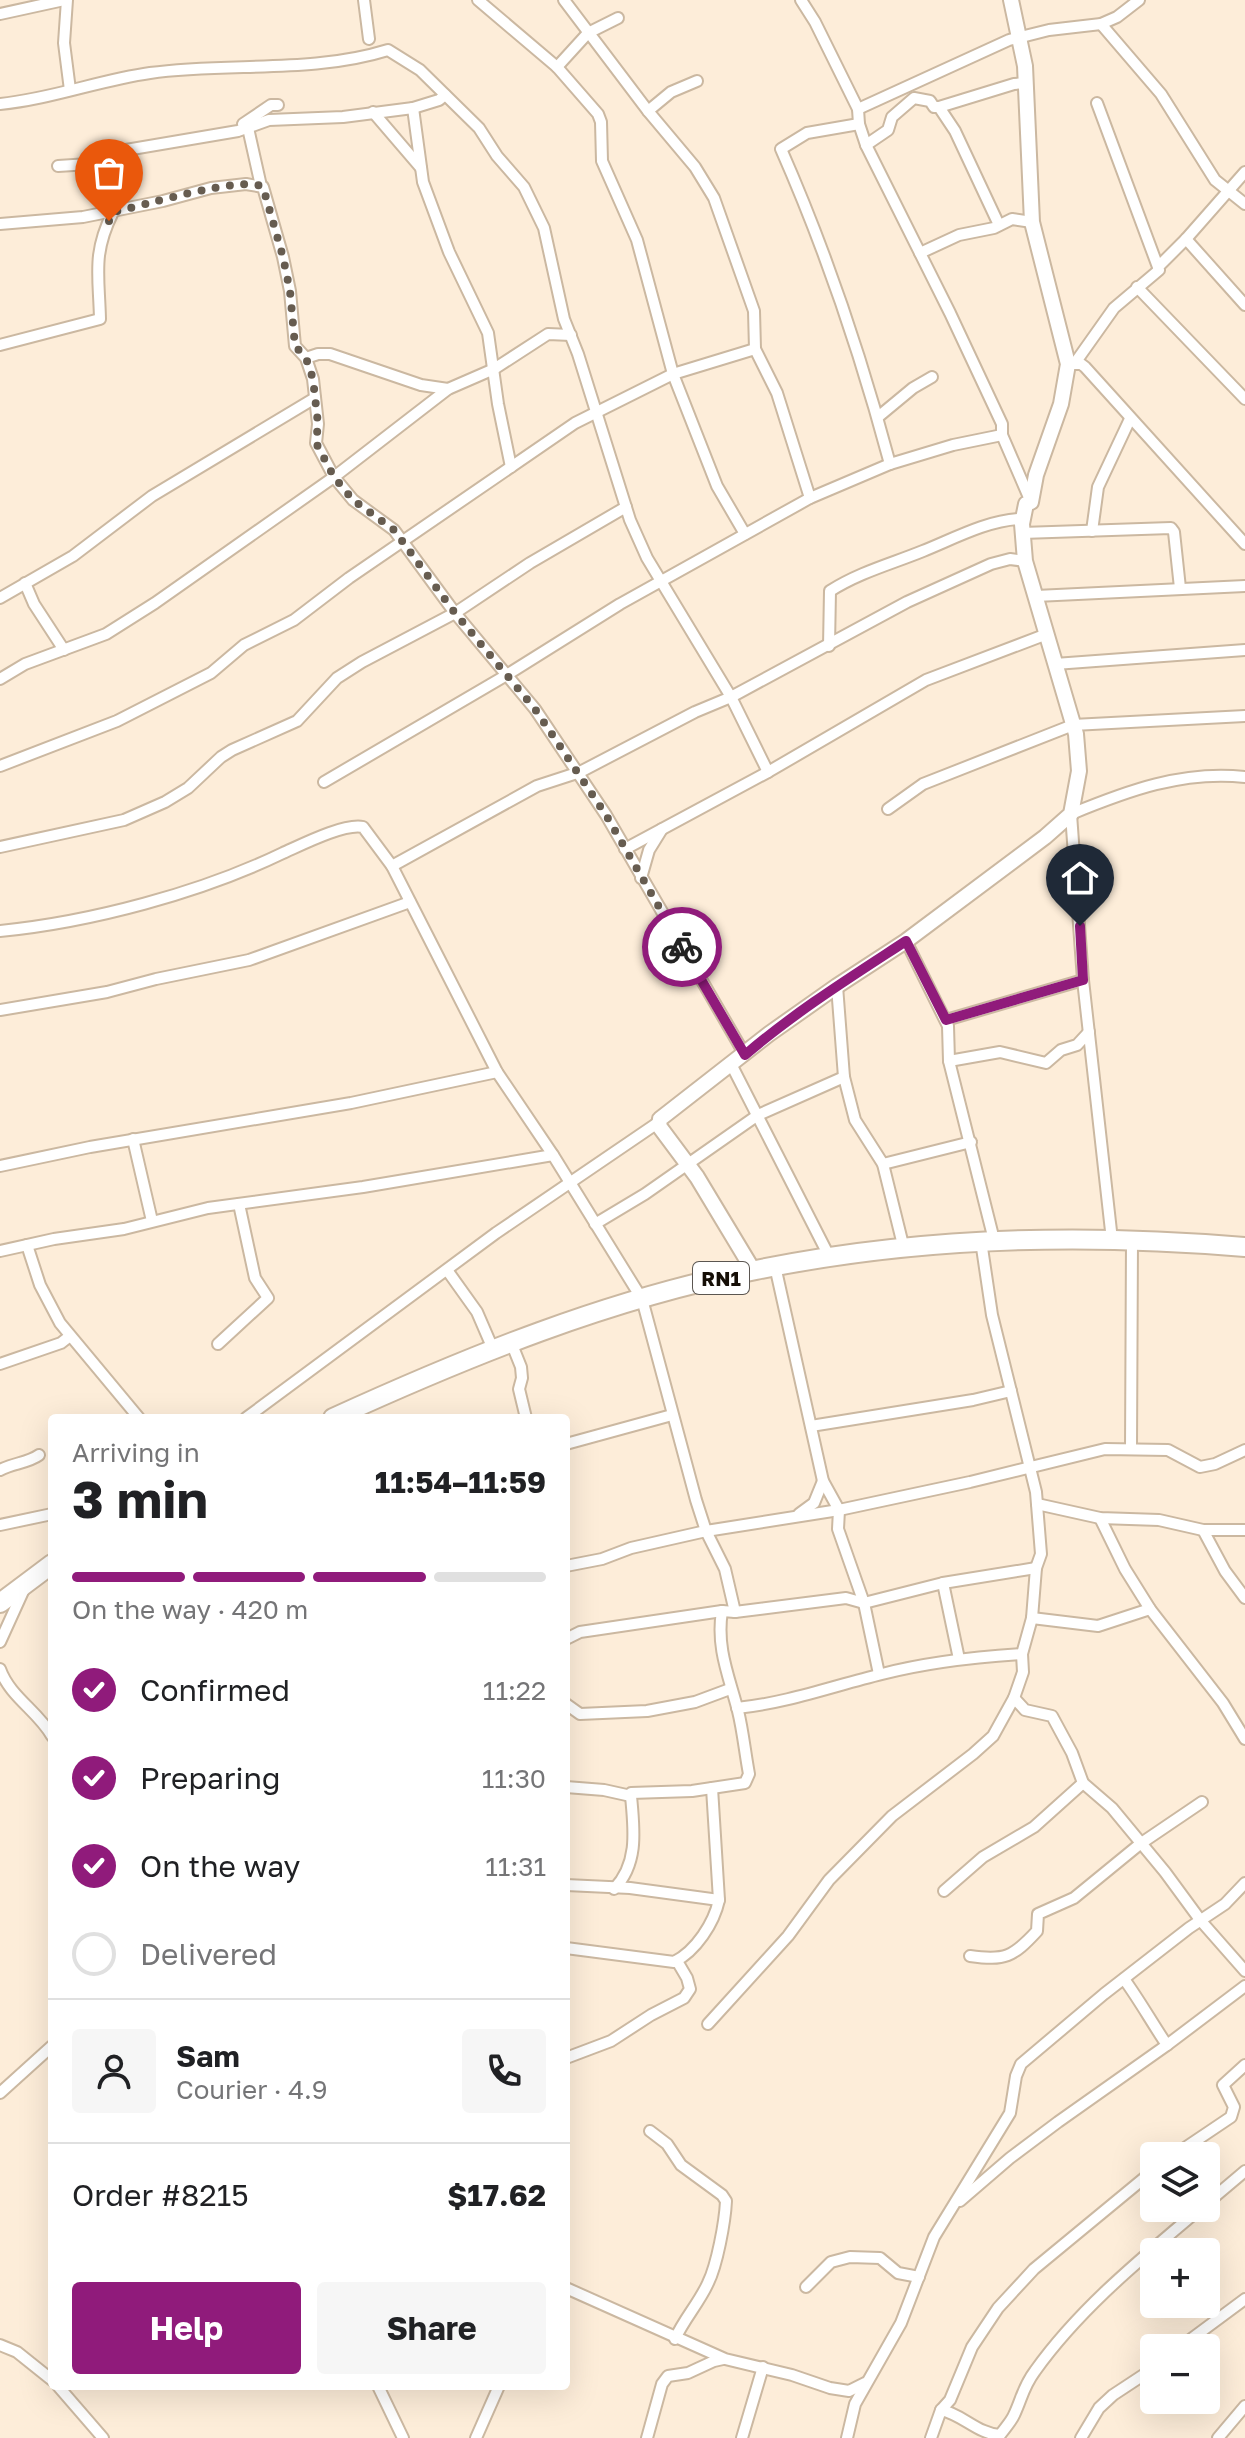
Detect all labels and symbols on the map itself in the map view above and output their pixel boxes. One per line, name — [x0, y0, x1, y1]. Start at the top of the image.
pin — [75, 139, 143, 221]
pin — [1046, 844, 1114, 926]
courier — [642, 907, 722, 987]
road number: RN1 — [693, 1262, 749, 1294]

